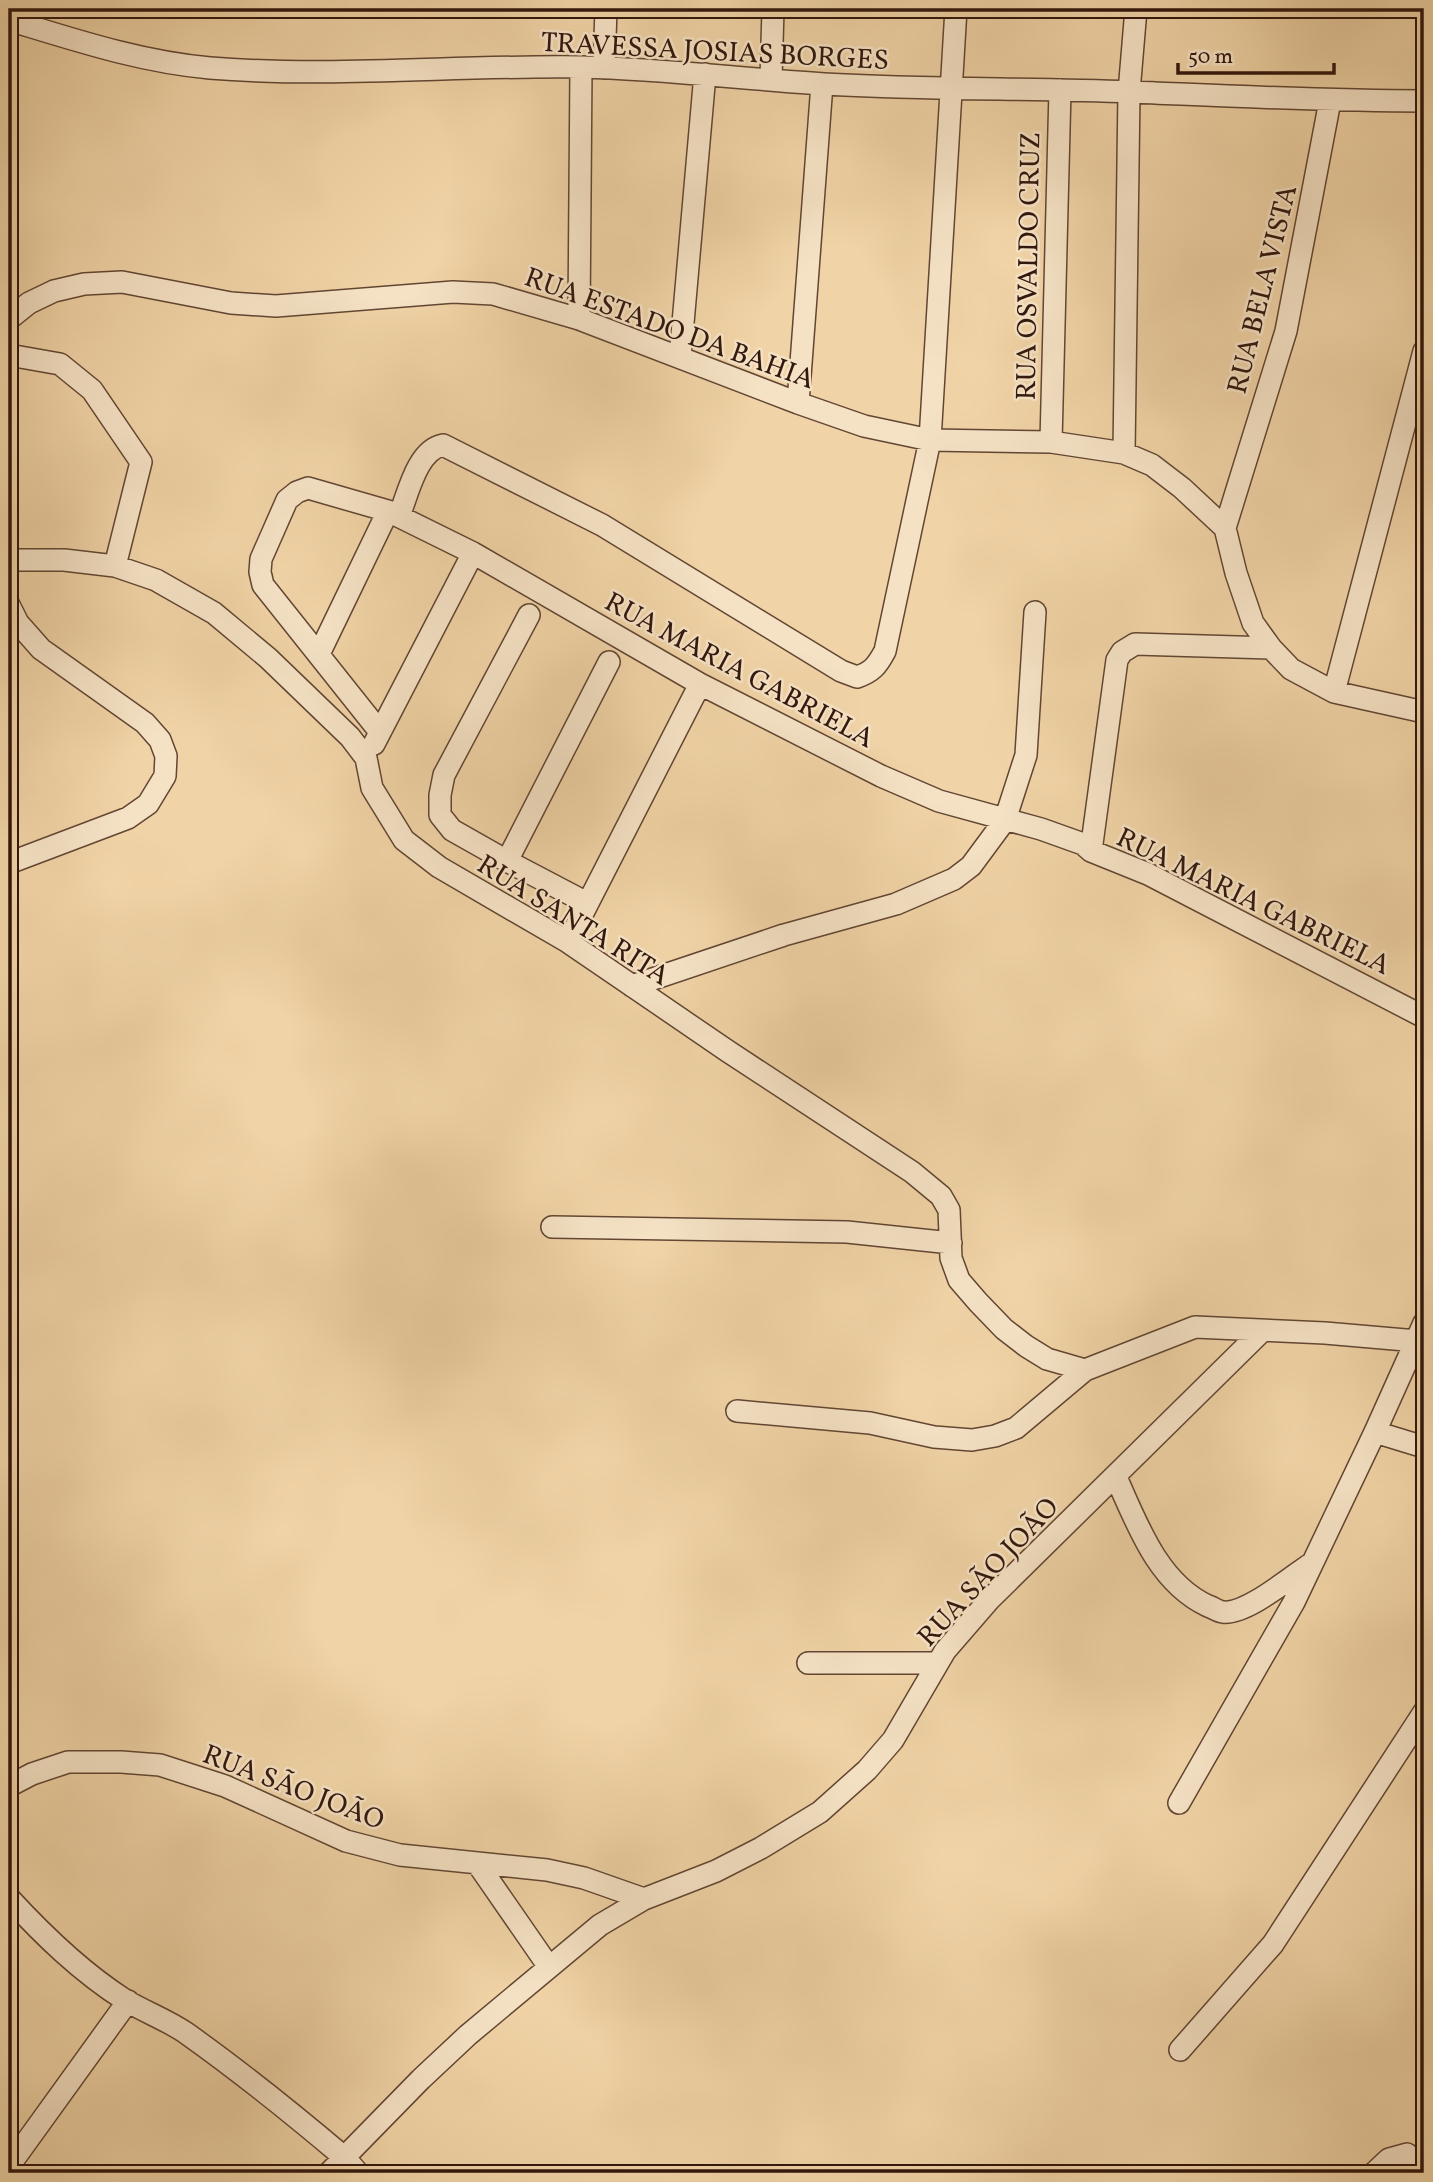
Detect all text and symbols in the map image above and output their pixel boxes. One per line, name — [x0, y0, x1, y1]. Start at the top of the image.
street label: TRAVESSA JOSIAS BORGES — [540, 24, 890, 81]
scale bar — [1178, 32, 1333, 76]
text: 50 m — [1188, 43, 1233, 72]
street label: RUA OSVALDO CRUZ — [1008, 131, 1051, 401]
street label: RUA BELA VISTA — [1219, 181, 1308, 398]
street label: RUA ESTADO DA BAHIA — [519, 259, 820, 400]
street label: RUA MARIA GABRIELA — [597, 583, 881, 759]
street label: RUA MARIA GABRIELA — [1109, 819, 1397, 986]
street label: RUA SANTA RITA — [469, 846, 677, 996]
street label: RUA SÃO JOÃO — [909, 1489, 1068, 1656]
street label: RUA SÃO JOÃO — [197, 1736, 390, 1841]

